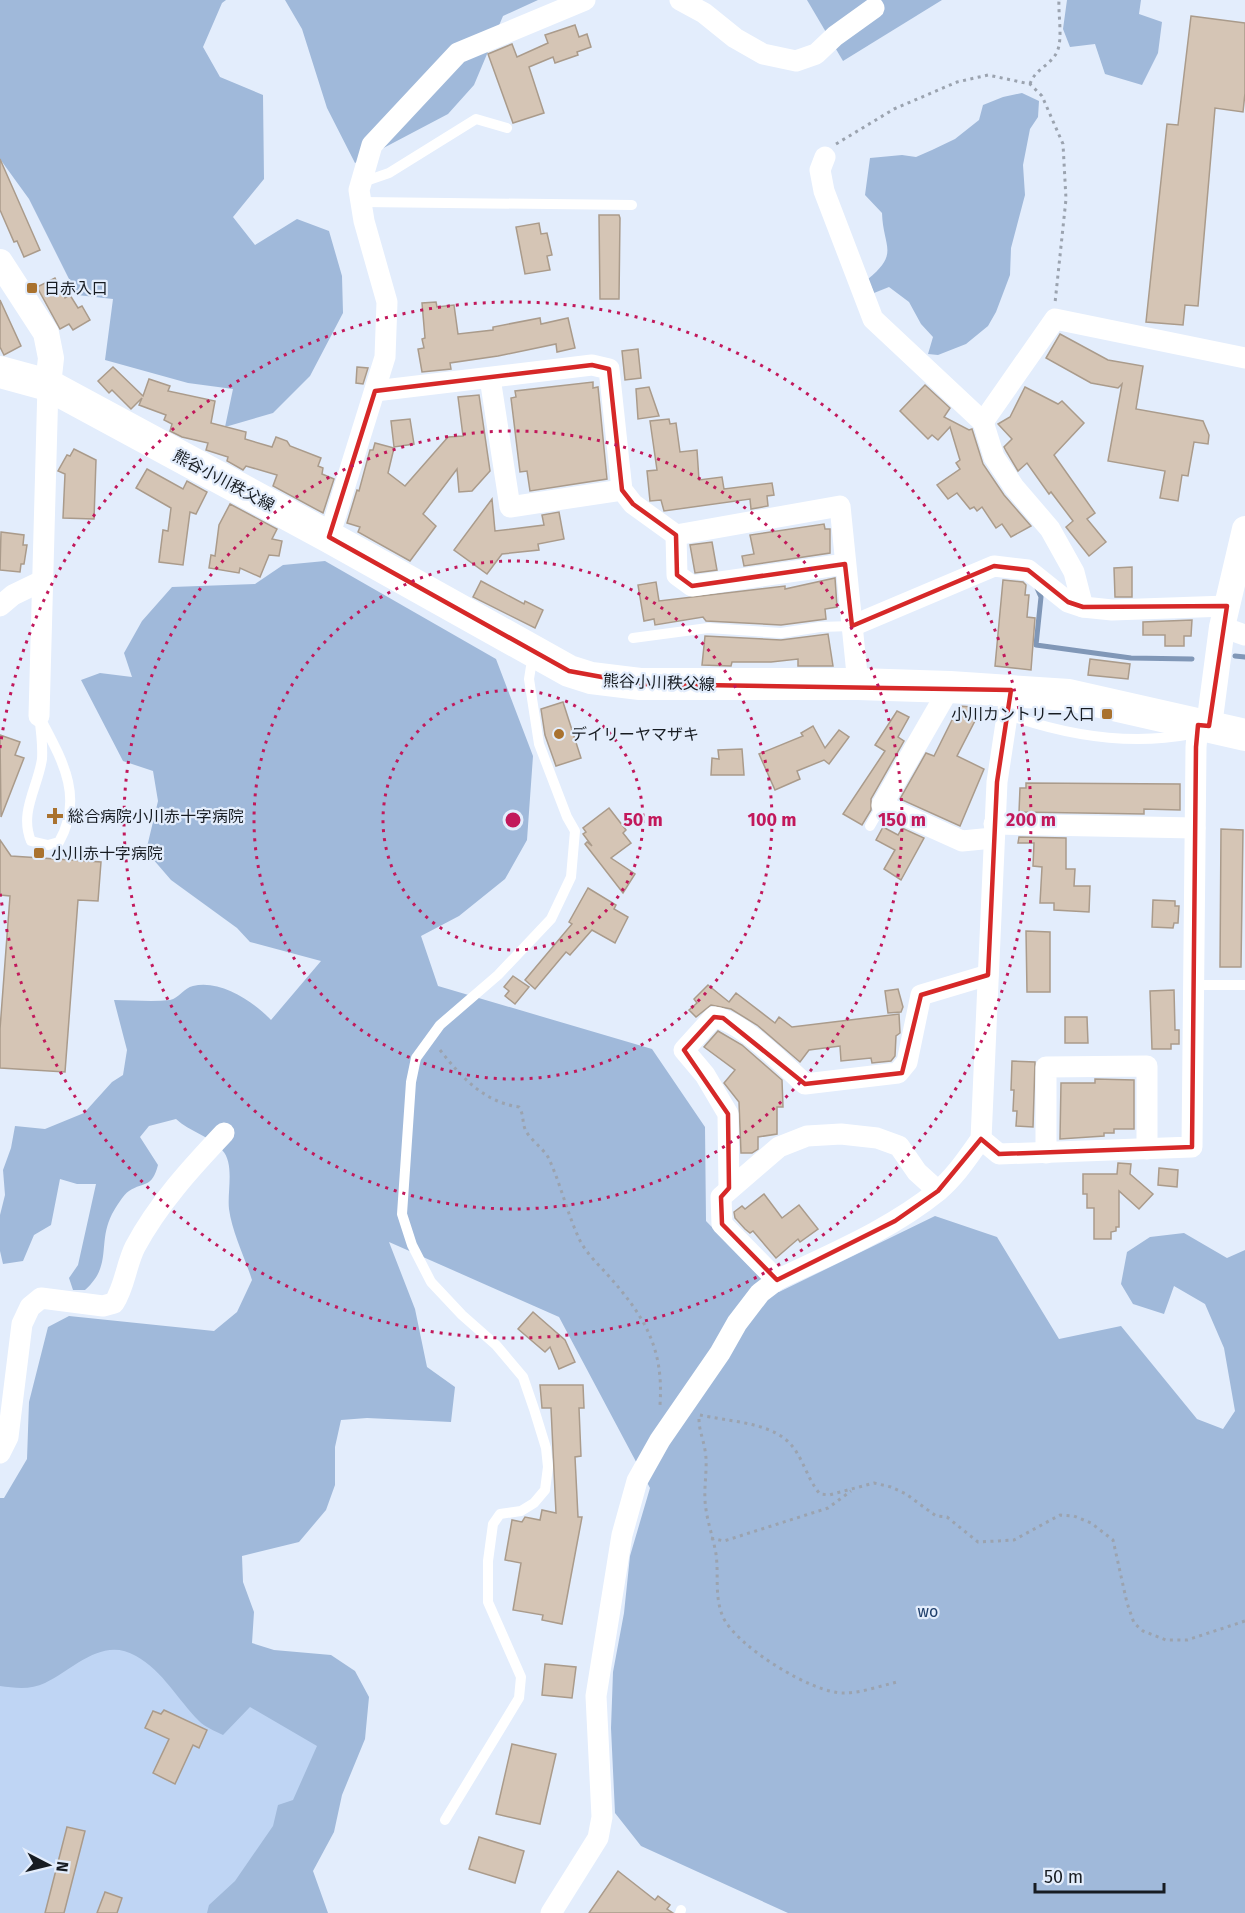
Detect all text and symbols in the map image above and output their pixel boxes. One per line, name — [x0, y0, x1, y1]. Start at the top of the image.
place label: 日赤入口 — [44, 279, 108, 298]
marker: 日赤入口 — [25, 281, 39, 295]
street label: 熊谷小川秩父線 — [170, 446, 278, 515]
street label: 熊谷小川秩父線 — [603, 671, 715, 694]
place label: 小川カントリー入口 — [951, 705, 1095, 724]
marker: 小川カントリー入口 — [1100, 707, 1114, 721]
place label: デイリーヤマザキ — [571, 725, 699, 744]
marker: デイリーヤマザキ — [552, 727, 566, 741]
marker: 総合病院小川赤十字病院 — [46, 807, 64, 825]
place label: 総合病院小川赤十字病院 — [68, 807, 244, 826]
text: 50 m — [623, 809, 663, 831]
text: 100 m — [748, 809, 796, 831]
text: 150 m — [878, 809, 926, 831]
text: 200 m — [1006, 809, 1056, 831]
centre of rings — [503, 810, 523, 830]
place label: 小川赤十字病院 — [51, 844, 163, 863]
marker: 小川赤十字病院 — [32, 846, 46, 860]
park label: wo — [918, 1602, 938, 1621]
north arrow — [18, 1835, 78, 1895]
scale bar — [1035, 1856, 1164, 1894]
text: N — [52, 1860, 72, 1873]
text: 50 m — [1044, 1866, 1083, 1888]

